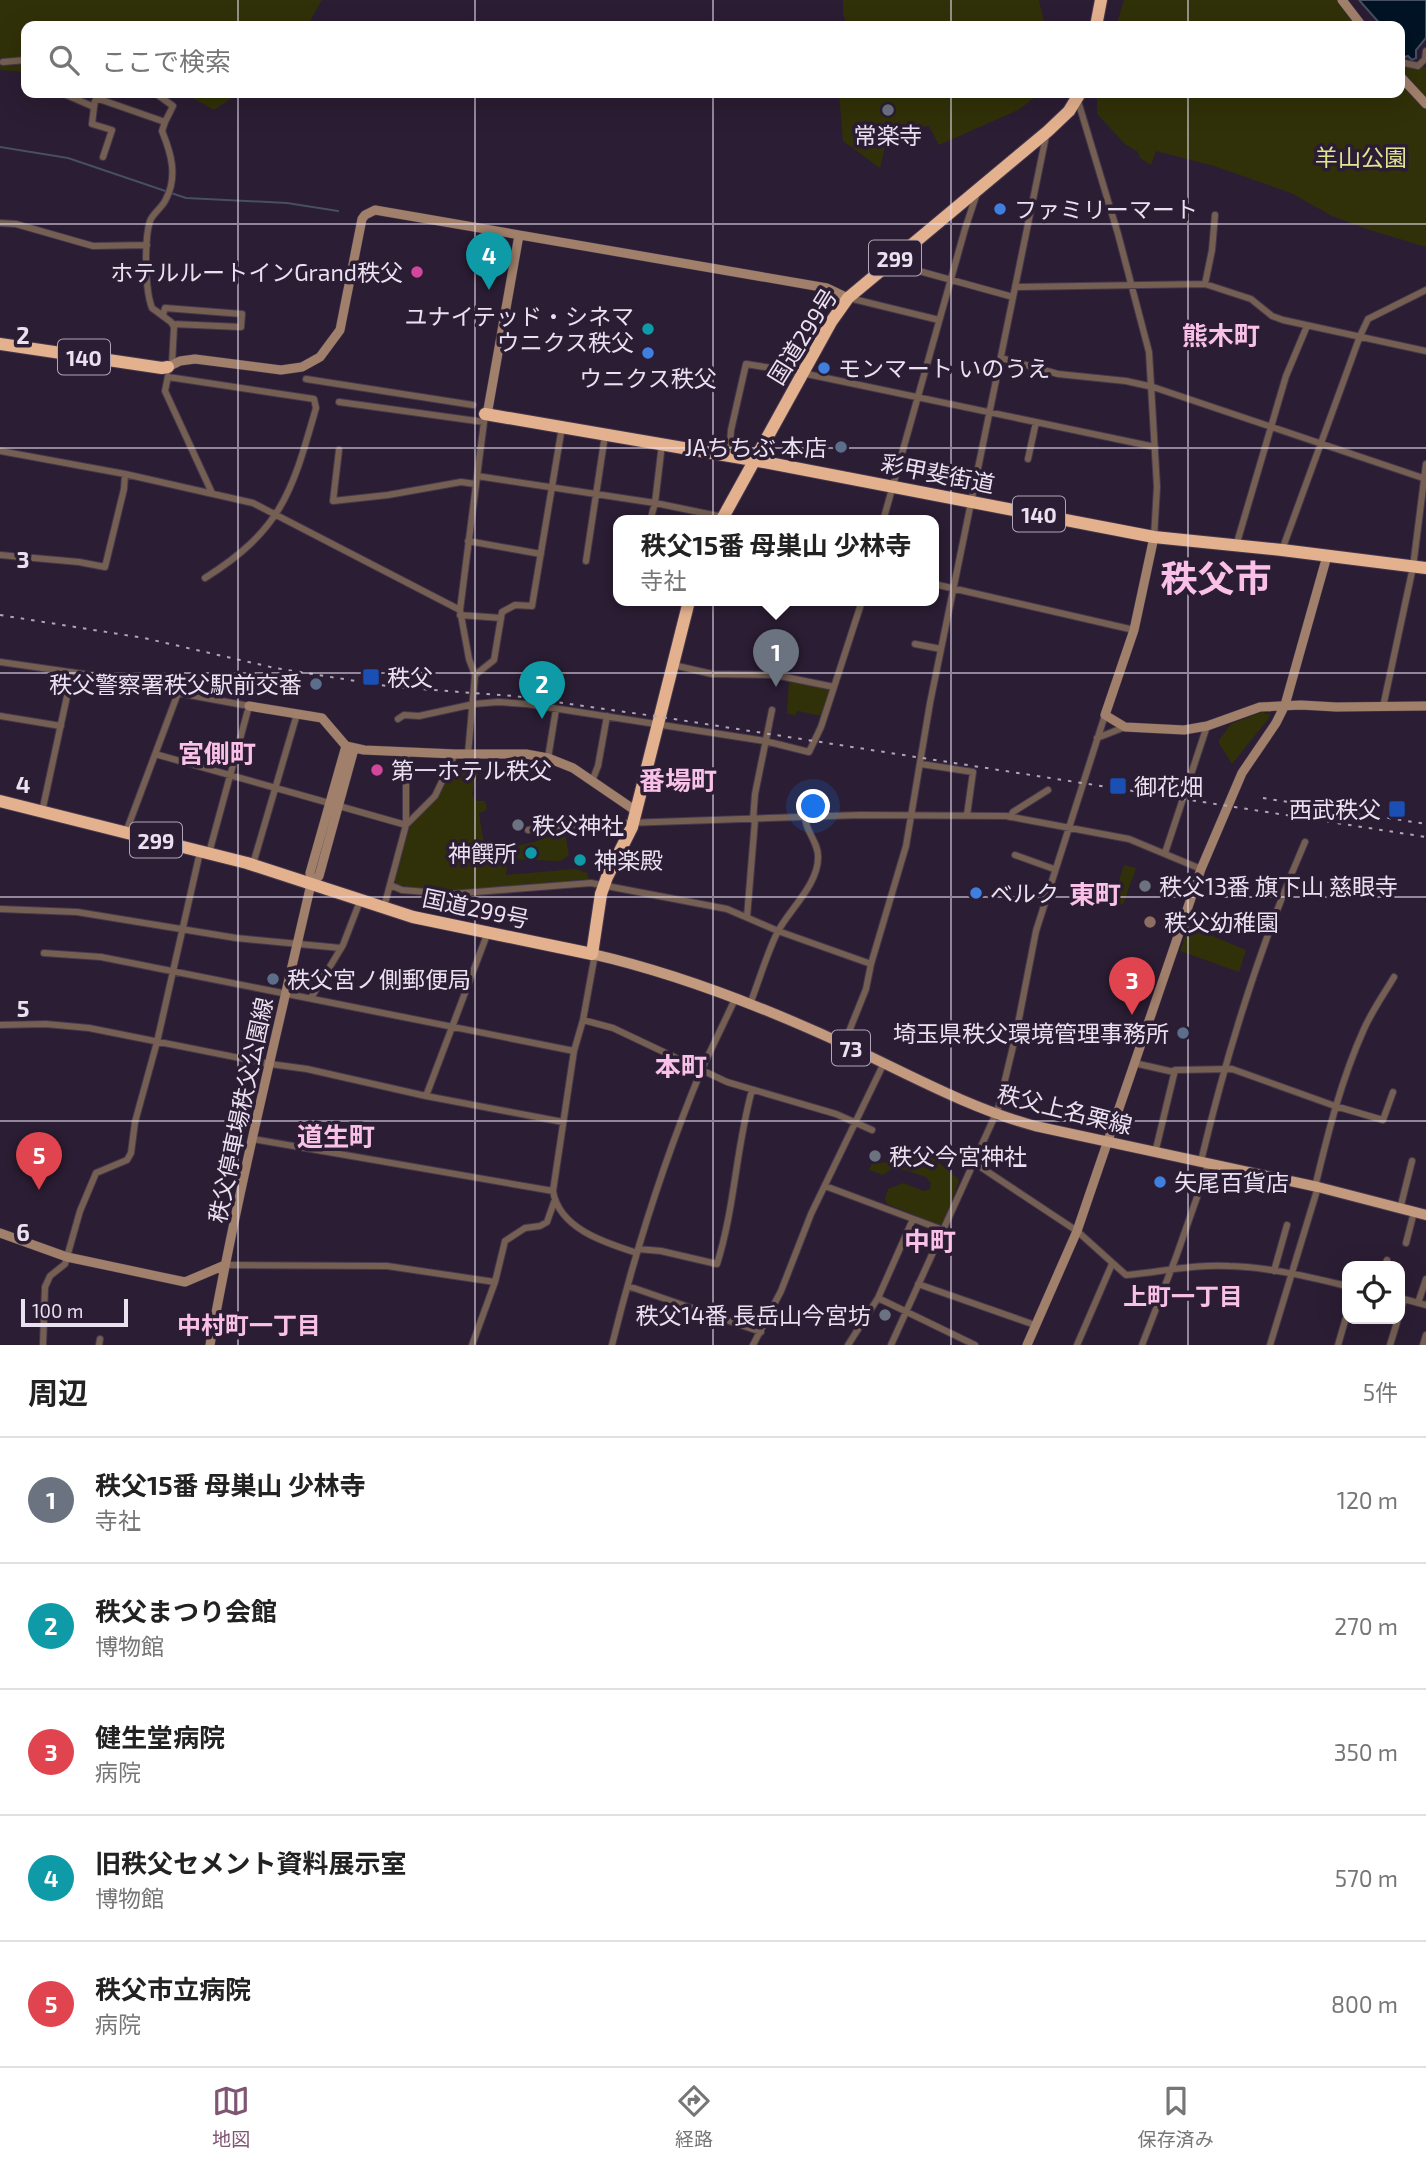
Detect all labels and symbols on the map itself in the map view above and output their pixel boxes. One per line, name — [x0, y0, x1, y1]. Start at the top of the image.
marker: 常楽寺 — [880, 102, 896, 118]
place label: 常楽寺 — [854, 121, 923, 149]
park label: 羊山公園 — [1315, 143, 1407, 171]
place label: ファミリーマート — [1014, 195, 1198, 223]
marker: ファミリーマート — [992, 201, 1008, 217]
pin: 4 — [466, 232, 512, 290]
road number: 299 — [869, 240, 921, 276]
place label: ホテルルートインGrand秩父 — [110, 258, 403, 286]
marker: ホテルルートインGrand秩父 — [409, 264, 425, 280]
street label: 国道299号 — [761, 283, 843, 389]
place label: ユナイテッド・シネマ ウニクス秩父 — [404, 302, 634, 356]
district label: 熊木町 — [1182, 319, 1260, 350]
text: 2 — [16, 321, 30, 349]
marker: ユナイテッド・シネマ ウニクス秩父 — [640, 321, 656, 337]
road number: 140 — [58, 340, 110, 374]
marker: ウニクス秩父 — [640, 345, 656, 361]
place label: モンマート いのうえ — [838, 354, 1050, 382]
marker: モンマート いのうえ — [816, 360, 832, 376]
place label: ウニクス秩父 — [579, 364, 717, 392]
place label: JAちちぶ 本店 — [685, 433, 827, 461]
marker: JAちちぶ 本店 — [833, 439, 849, 455]
street label: 彩甲斐街道 — [879, 448, 997, 498]
road number: 140 — [1013, 496, 1065, 532]
text: 3 — [16, 545, 30, 573]
district label: 秩父市 — [1161, 555, 1272, 599]
pin: 1 — [753, 629, 799, 687]
pin: 2 — [519, 661, 565, 719]
place label: 秩父 — [387, 663, 433, 691]
marker: 秩父 — [361, 667, 381, 687]
place label: 秩父警察署秩父駅前交番 — [49, 670, 302, 698]
marker: 秩父警察署秩父駅前交番 — [308, 676, 324, 692]
district label: 宮側町 — [178, 737, 256, 768]
place label: 第一ホテル秩父 — [391, 756, 552, 784]
marker: 第一ホテル秩父 — [369, 762, 385, 778]
district label: 番場町 — [639, 764, 717, 795]
text: 4 — [16, 770, 30, 798]
place label: 御花畑 — [1134, 772, 1203, 800]
marker: 御花畑 — [1108, 776, 1128, 796]
your location — [796, 789, 830, 823]
place label: 西武秩父 — [1289, 795, 1381, 823]
marker: 西武秩父 — [1387, 799, 1407, 819]
place label: 秩父神社 — [532, 811, 624, 839]
marker: 秩父神社 — [510, 817, 526, 833]
road number: 299 — [130, 822, 182, 858]
place label: 神饌所 — [448, 839, 517, 867]
marker: 神饌所 — [523, 845, 539, 861]
place label: 神楽殿 — [594, 846, 663, 874]
marker: 神楽殿 — [572, 852, 588, 868]
place label: 秩父13番 旗下山 慈眼寺 — [1159, 872, 1398, 900]
district label: 東町 — [1069, 878, 1121, 909]
marker: 秩父13番 旗下山 慈眼寺 — [1137, 878, 1153, 894]
place label: ベルク — [990, 879, 1059, 907]
street label: 国道299号 — [420, 883, 532, 933]
marker: ベルク — [968, 885, 984, 901]
place label: 秩父幼稚園 — [1164, 908, 1279, 936]
marker: 秩父幼稚園 — [1142, 914, 1158, 930]
pin: 3 — [1109, 957, 1155, 1015]
place label: 秩父宮ノ側郵便局 — [287, 965, 471, 993]
marker: 秩父宮ノ側郵便局 — [265, 971, 281, 987]
text: 5 — [17, 994, 29, 1022]
street label: 秩父停車場秩父公園線 — [202, 995, 278, 1225]
place label: 埼玉県秩父環境管理事務所 — [893, 1019, 1169, 1047]
marker: 埼玉県秩父環境管理事務所 — [1175, 1025, 1191, 1041]
road number: 73 — [832, 1030, 870, 1066]
district label: 本町 — [655, 1050, 707, 1081]
street label: 秩父上名栗線 — [995, 1079, 1135, 1139]
district label: 道生町 — [297, 1120, 375, 1151]
pin: 5 — [16, 1132, 62, 1190]
place label: 秩父今宮神社 — [889, 1142, 1027, 1170]
marker: 秩父今宮神社 — [867, 1148, 883, 1164]
place label: 矢尾百貨店 — [1174, 1168, 1289, 1196]
marker: 矢尾百貨店 — [1152, 1174, 1168, 1190]
text: 6 — [16, 1218, 30, 1246]
district label: 中町 — [904, 1225, 956, 1256]
district label: 上町一丁目 — [1123, 1281, 1243, 1310]
scale bar — [21, 1296, 128, 1328]
place label: 秩父14番 長岳山今宮坊 — [636, 1301, 871, 1329]
marker: 秩父14番 長岳山今宮坊 — [877, 1307, 893, 1323]
district label: 中村町一丁目 — [177, 1310, 321, 1339]

